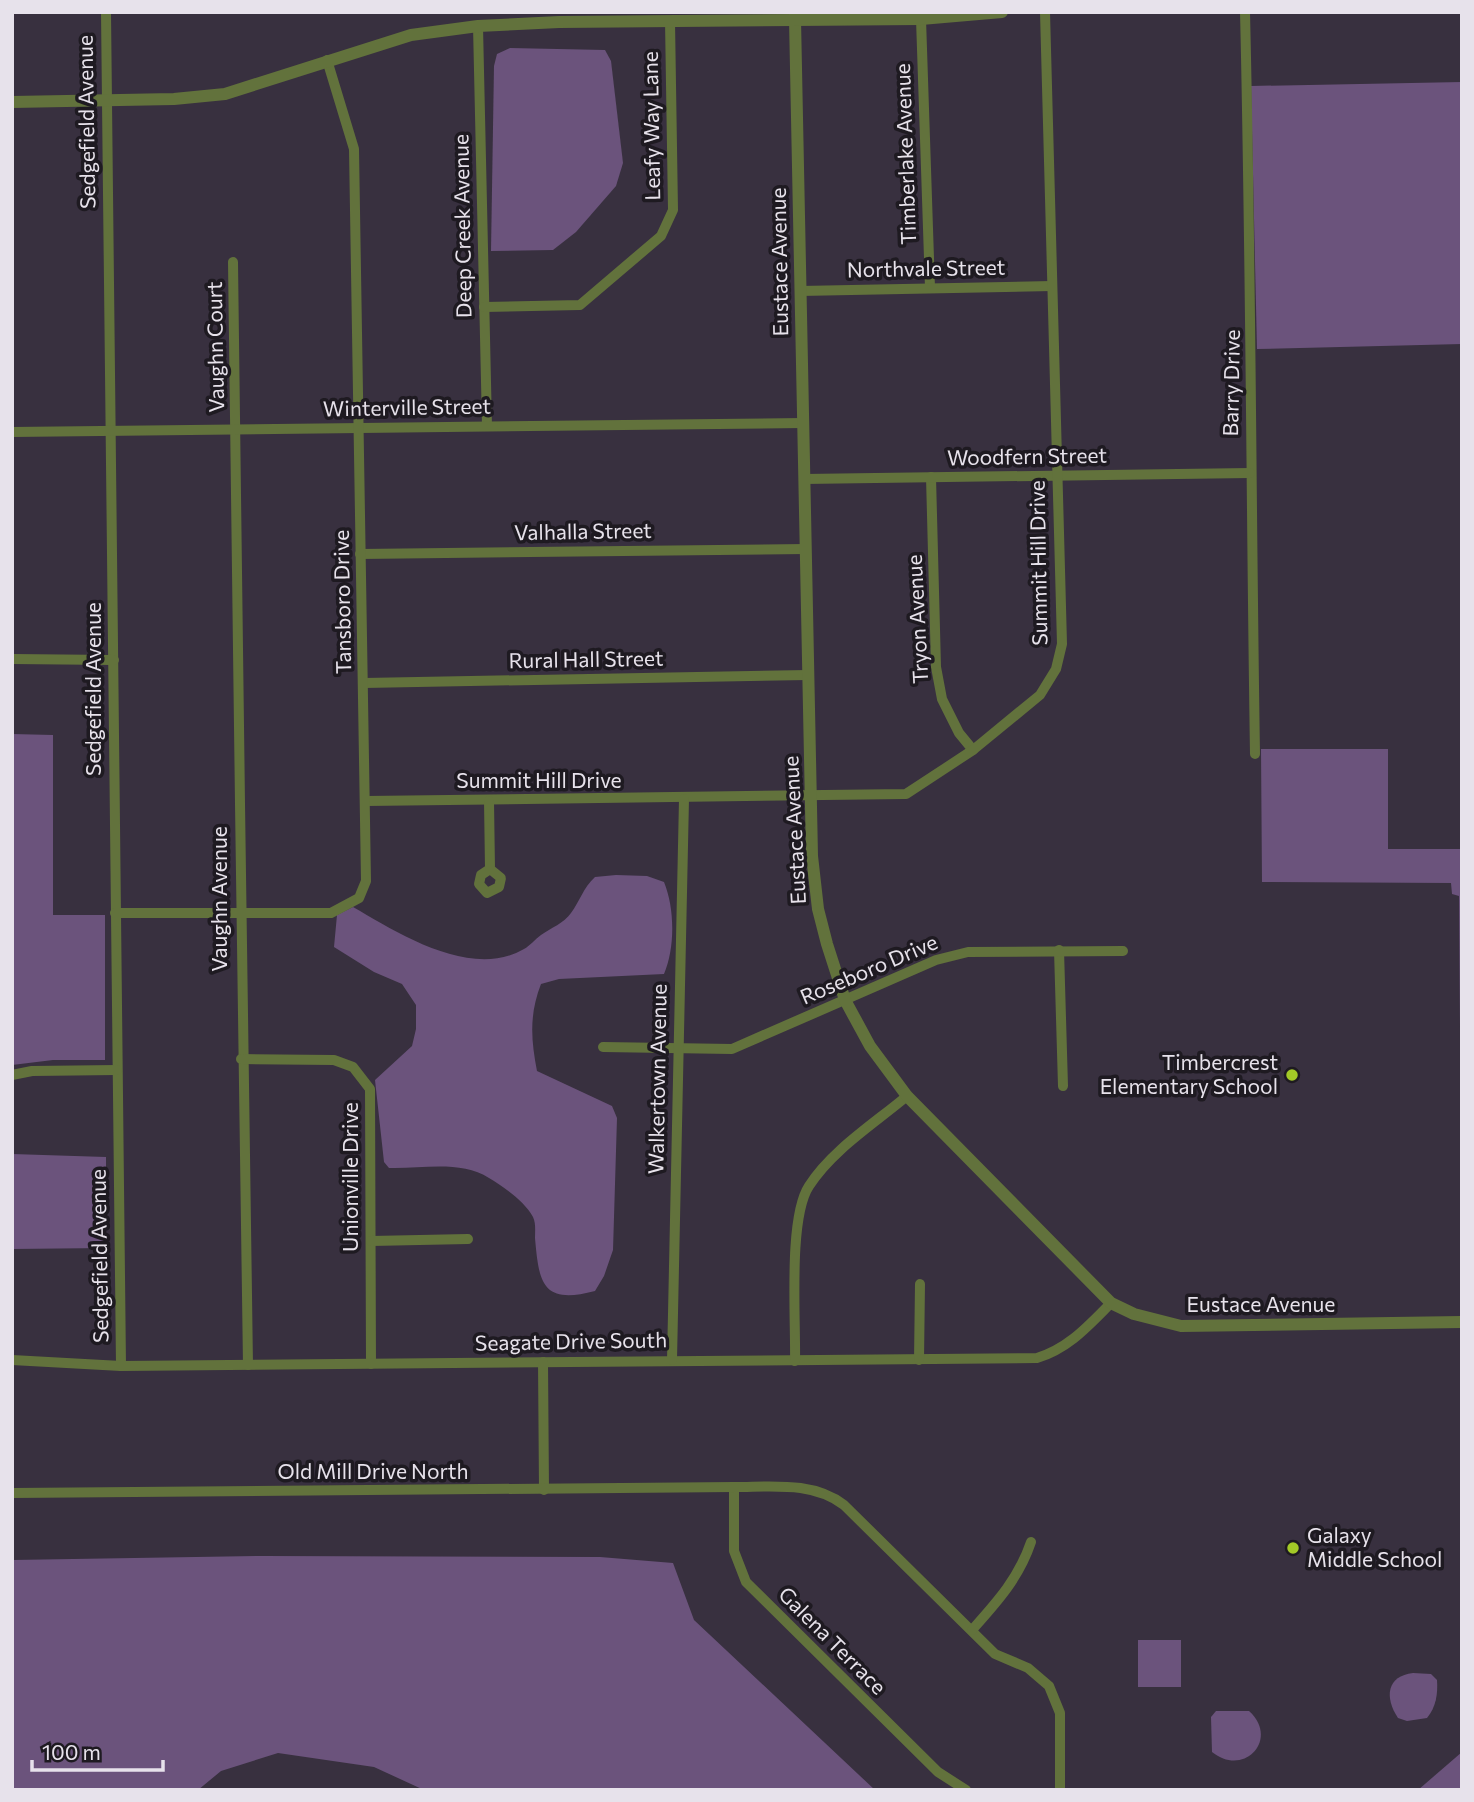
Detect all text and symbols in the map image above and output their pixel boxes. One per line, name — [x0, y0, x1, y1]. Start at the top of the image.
street label: Sedgefield Avenue — [71, 35, 100, 209]
street label: Leafy Way Lane — [637, 51, 664, 201]
street label: Timberlake Avenue — [889, 63, 920, 245]
street label: Deep Creek Avenue — [447, 134, 476, 318]
street label: Eustace Avenue — [765, 187, 792, 337]
street label: Northvale Street — [847, 254, 1005, 281]
street label: Vaughn Court — [201, 281, 228, 413]
street label: Barry Drive — [1217, 329, 1244, 437]
street label: Winterville Street — [323, 393, 491, 420]
street label: Woodfern Street — [947, 442, 1107, 469]
street label: Summit Hill Drive — [1024, 480, 1051, 646]
street label: Valhalla Street — [514, 517, 652, 544]
street label: Tansboro Drive — [328, 530, 355, 674]
street label: Tryon Avenue — [901, 554, 932, 684]
street label: Sedgefield Avenue — [80, 602, 105, 776]
street label: Rural Hall Street — [508, 645, 664, 672]
street label: Eustace Avenue — [777, 755, 810, 905]
street label: Summit Hill Drive — [456, 767, 622, 792]
street label: Vaughn Avenue — [206, 826, 231, 972]
street label: Roseboro Drive — [796, 928, 941, 1009]
street label: Walkertown Avenue — [642, 984, 671, 1174]
place label: Timbercrest Elementary School — [1100, 1049, 1278, 1098]
marker: Timbercrest Elementary School — [1284, 1067, 1300, 1083]
street label: Unionville Drive — [337, 1102, 362, 1252]
street label: Sedgefield Avenue — [84, 1169, 113, 1343]
street label: Eustace Avenue — [1187, 1291, 1335, 1316]
street label: Seagate Drive South — [475, 1326, 667, 1355]
street label: Old Mill Drive North — [278, 1458, 469, 1483]
place label: Galaxy Middle School — [1307, 1522, 1442, 1571]
marker: Galaxy Middle School — [1285, 1540, 1301, 1556]
street label: Galena Terrace — [774, 1581, 892, 1699]
scale bar — [32, 1728, 163, 1772]
text: 100 m — [42, 1739, 101, 1764]

